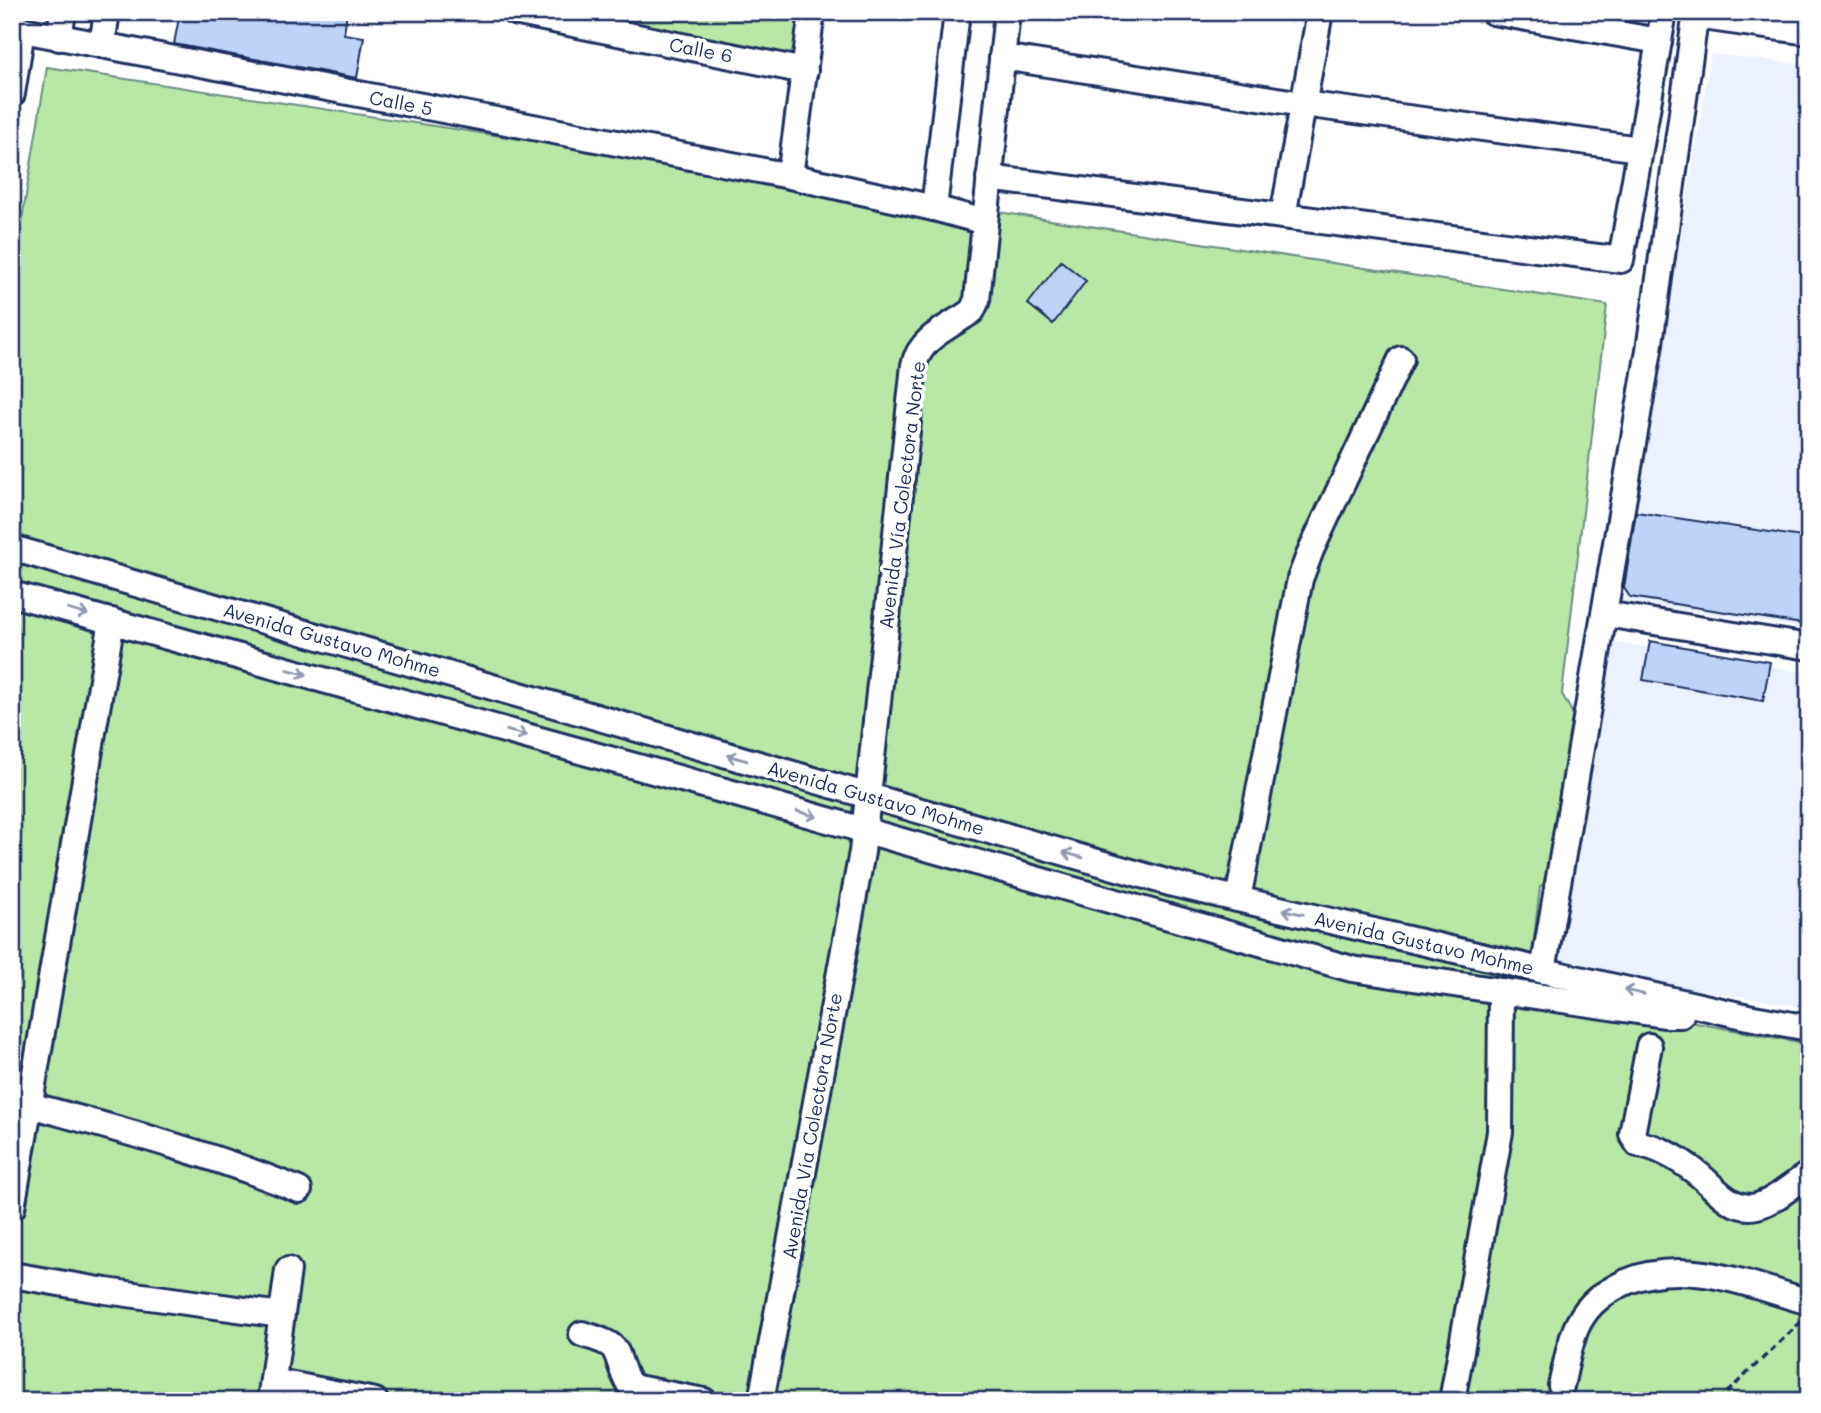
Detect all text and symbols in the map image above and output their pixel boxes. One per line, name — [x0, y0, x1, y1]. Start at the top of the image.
street label: Calle 6 — [667, 31, 735, 68]
street label: Calle 5 — [367, 84, 435, 121]
street label: Avenida Vía Colectora Norte — [873, 359, 930, 630]
street label: Avenida Gustavo Mohme — [221, 597, 444, 683]
one-way arrow — [67, 606, 89, 619]
one-way arrow — [286, 667, 308, 680]
one-way arrow — [505, 727, 527, 740]
one-way arrow — [726, 750, 748, 763]
street label: Avenida Gustavo Mohme — [765, 755, 988, 841]
one-way arrow — [795, 808, 817, 821]
one-way arrow — [1062, 847, 1084, 860]
one-way arrow — [1282, 905, 1305, 918]
street label: Avenida Gustavo Mohme — [1312, 905, 1536, 980]
one-way arrow — [1623, 984, 1646, 998]
street label: Avenida Vía Colectora Norte — [776, 991, 847, 1261]

